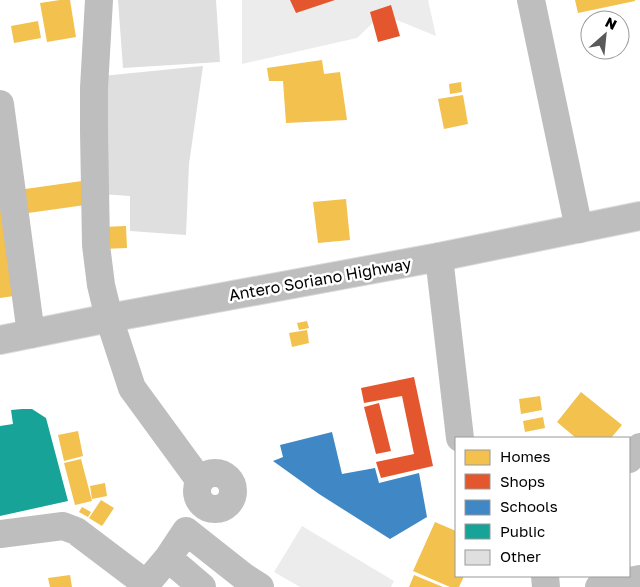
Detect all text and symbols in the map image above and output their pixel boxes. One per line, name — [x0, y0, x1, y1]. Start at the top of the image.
north arrow — [580, 10, 630, 60]
text: N — [603, 13, 620, 33]
street label: Antero Soriano Highway — [227, 253, 413, 305]
legend — [455, 437, 630, 577]
text: Homes — [500, 447, 550, 465]
text: Shops — [500, 472, 545, 490]
text: Schools — [500, 497, 558, 515]
text: Public — [500, 522, 545, 540]
text: Other — [500, 547, 541, 565]

